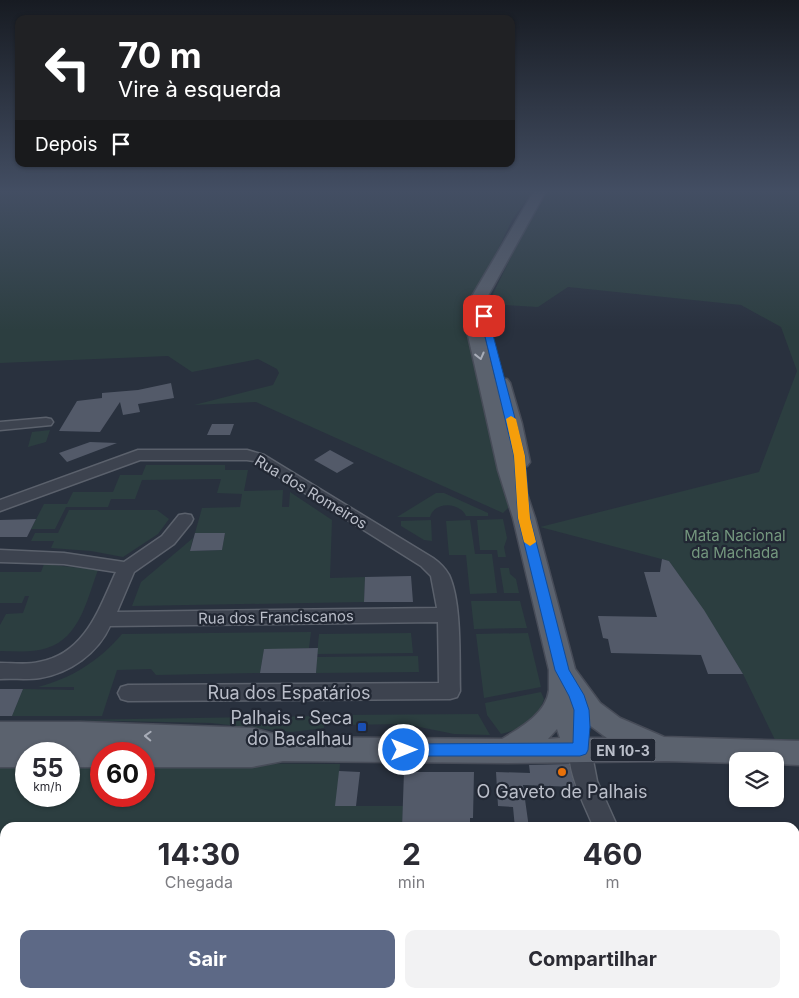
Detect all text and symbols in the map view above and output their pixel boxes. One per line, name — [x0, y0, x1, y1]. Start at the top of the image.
text: 70 m — [118, 34, 202, 76]
icon: left — [35, 35, 100, 100]
text: Vire à esquerda — [118, 76, 281, 102]
icon: arrive — [107, 130, 135, 158]
text: Depois — [35, 133, 97, 156]
pin — [463, 295, 505, 337]
icon: arrive — [470, 302, 498, 330]
one-way arrow — [474, 352, 485, 361]
street label: Rua dos Romeiros — [251, 451, 371, 533]
park label: Mata Nacional da Machada — [684, 526, 786, 562]
street label: Rua dos Franciscanos — [198, 606, 354, 628]
street label: Rua dos Espatários — [207, 682, 371, 703]
place label: Palhais - Seca do Bacalhau — [230, 707, 352, 749]
marker: Palhais - Seca do Bacalhau — [356, 721, 368, 733]
position arrow — [377, 723, 429, 775]
one-way arrow — [144, 731, 152, 742]
road number: EN 10-3 — [590, 738, 656, 762]
speed limit sign: 60 — [90, 742, 155, 807]
map controls — [729, 752, 784, 807]
button: layers — [729, 752, 784, 807]
text: 55 — [32, 753, 63, 783]
marker: O Gaveto de Palhais — [556, 766, 568, 778]
text: km/h — [33, 779, 62, 794]
place label: O Gaveto de Palhais — [476, 781, 648, 802]
text: 14:30 — [157, 836, 240, 872]
text: 2 — [402, 836, 421, 872]
text: 460 — [583, 836, 643, 872]
text: Chegada — [165, 872, 233, 892]
text: min — [398, 872, 425, 892]
text: m — [606, 872, 620, 892]
button: Sair — [20, 930, 395, 988]
button: Compartilhar — [405, 930, 780, 988]

